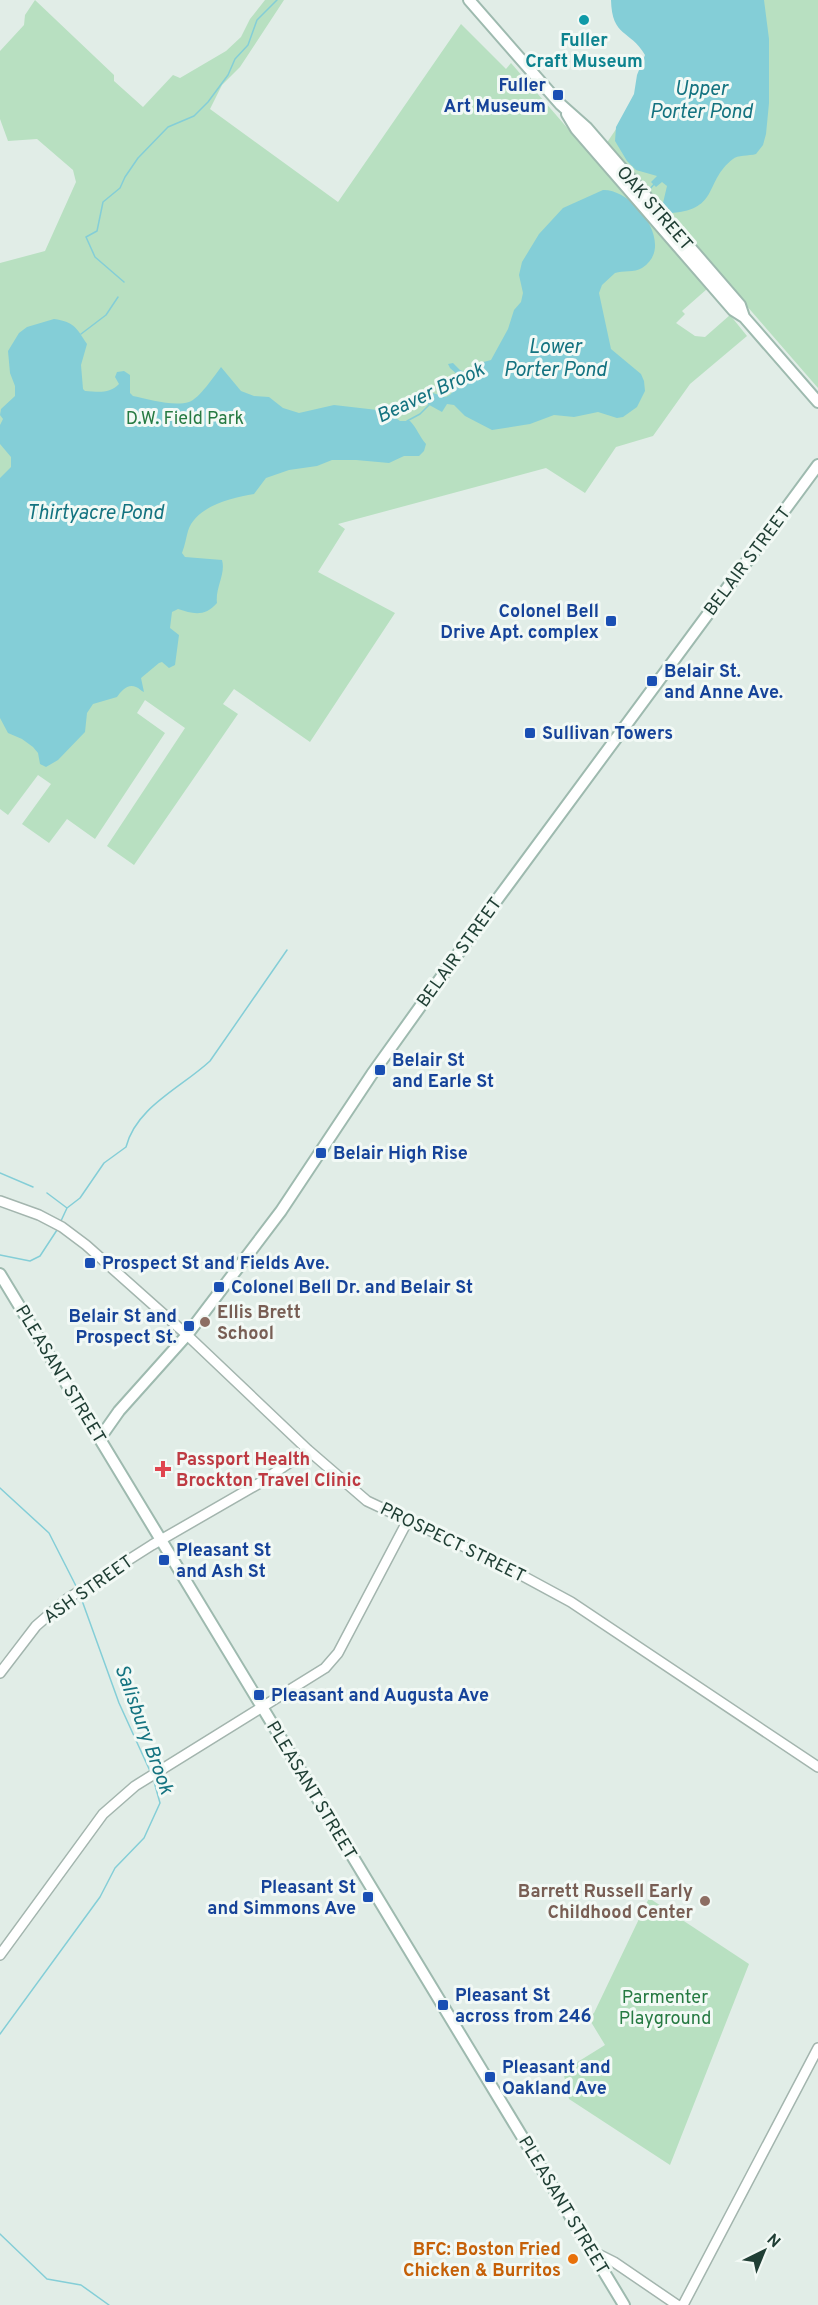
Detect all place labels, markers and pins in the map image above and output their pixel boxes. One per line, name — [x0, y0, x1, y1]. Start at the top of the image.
marker: Fuller Craft Museum — [577, 13, 591, 27]
place label: Fuller Craft Museum — [525, 30, 643, 74]
place label: Fuller Art Museum — [444, 75, 546, 119]
marker: Fuller Art Museum — [551, 88, 565, 102]
place label: Colonel Bell Drive Apt. complex — [440, 601, 599, 645]
marker: Colonel Bell Drive Apt. complex — [604, 614, 618, 628]
place label: Belair St. and Anne Ave. — [664, 661, 783, 705]
marker: Belair St. and Anne Ave. — [645, 674, 659, 688]
place label: Sullivan Towers — [542, 723, 673, 746]
marker: Sullivan Towers — [523, 726, 537, 740]
place label: Belair St and Earle St — [392, 1050, 494, 1094]
marker: Belair St and Earle St — [373, 1063, 387, 1077]
place label: Belair High Rise — [333, 1143, 468, 1166]
marker: Belair High Rise — [314, 1146, 328, 1160]
place label: Prospect St and Fields Ave. — [102, 1253, 329, 1276]
marker: Prospect St and Fields Ave. — [83, 1256, 97, 1270]
place label: Colonel Bell Dr. and Belair St — [231, 1277, 473, 1300]
marker: Colonel Bell Dr. and Belair St — [212, 1280, 226, 1294]
place label: Ellis Brett School — [217, 1302, 301, 1346]
place label: Belair St and Prospect St. — [68, 1306, 177, 1350]
marker: Ellis Brett School — [198, 1315, 212, 1329]
marker: Belair St and Prospect St. — [182, 1319, 196, 1333]
place label: Passport Health Brockton Travel Clinic — [176, 1449, 361, 1493]
marker: Passport Health Brockton Travel Clinic — [154, 1460, 172, 1478]
place label: Pleasant St and Ash St — [176, 1540, 271, 1584]
marker: Pleasant St and Ash St — [157, 1553, 171, 1567]
place label: Pleasant and Augusta Ave — [271, 1685, 489, 1708]
marker: Pleasant and Augusta Ave — [252, 1688, 266, 1702]
place label: Pleasant St and Simmons Ave — [207, 1877, 356, 1921]
place label: Barrett Russell Early Childhood Center — [518, 1881, 694, 1925]
marker: Pleasant St and Simmons Ave — [361, 1890, 375, 1904]
marker: Barrett Russell Early Childhood Center — [698, 1894, 712, 1908]
place label: Pleasant St across from 246 — [455, 1985, 592, 2029]
marker: Pleasant St across from 246 — [436, 1998, 450, 2012]
place label: Pleasant and Oakland Ave — [502, 2057, 611, 2101]
marker: Pleasant and Oakland Ave — [483, 2070, 497, 2084]
place label: BFC: Boston Fried Chicken & Burritos — [403, 2239, 561, 2283]
marker: BFC: Boston Fried Chicken & Burritos — [566, 2252, 580, 2266]

